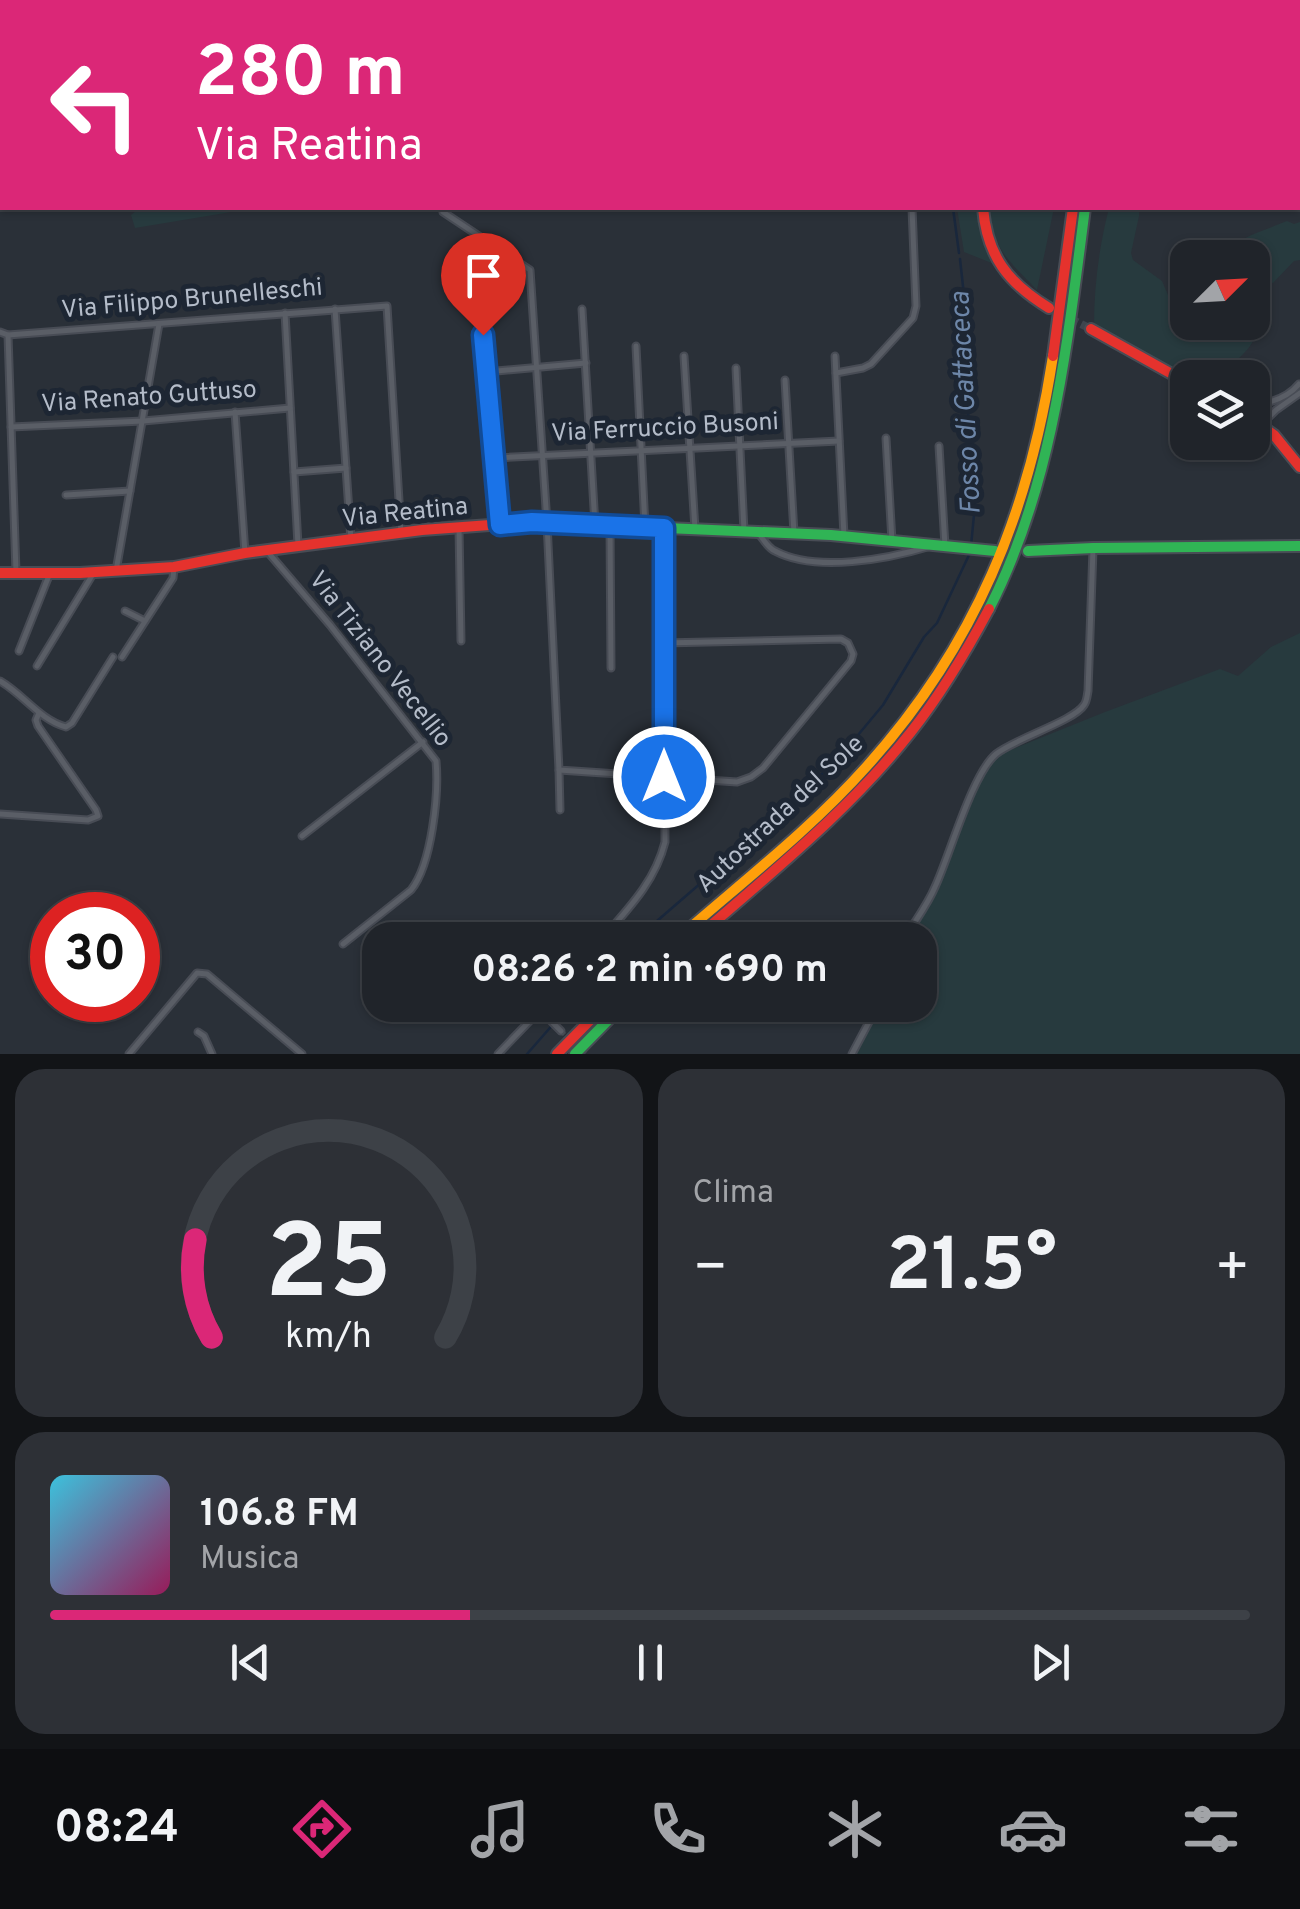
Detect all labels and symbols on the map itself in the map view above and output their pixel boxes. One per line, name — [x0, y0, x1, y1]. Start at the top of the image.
pin — [441, 233, 526, 336]
north arrow — [1170, 240, 1270, 340]
street label: Via Filippo Brunelleschi — [60, 273, 324, 327]
water label: Fosso di Gattaceca — [943, 290, 991, 516]
street label: Via Renato Guttuso — [40, 375, 258, 421]
street label: Via Ferruccio Busoni — [550, 407, 780, 451]
street label: Via Reatina — [340, 491, 470, 537]
street label: Via Tiziano Vecellio — [300, 566, 458, 754]
position arrow — [612, 725, 716, 829]
street label: Autostrada del Sole — [690, 729, 872, 901]
speed limit sign: 30 — [30, 892, 160, 1022]

